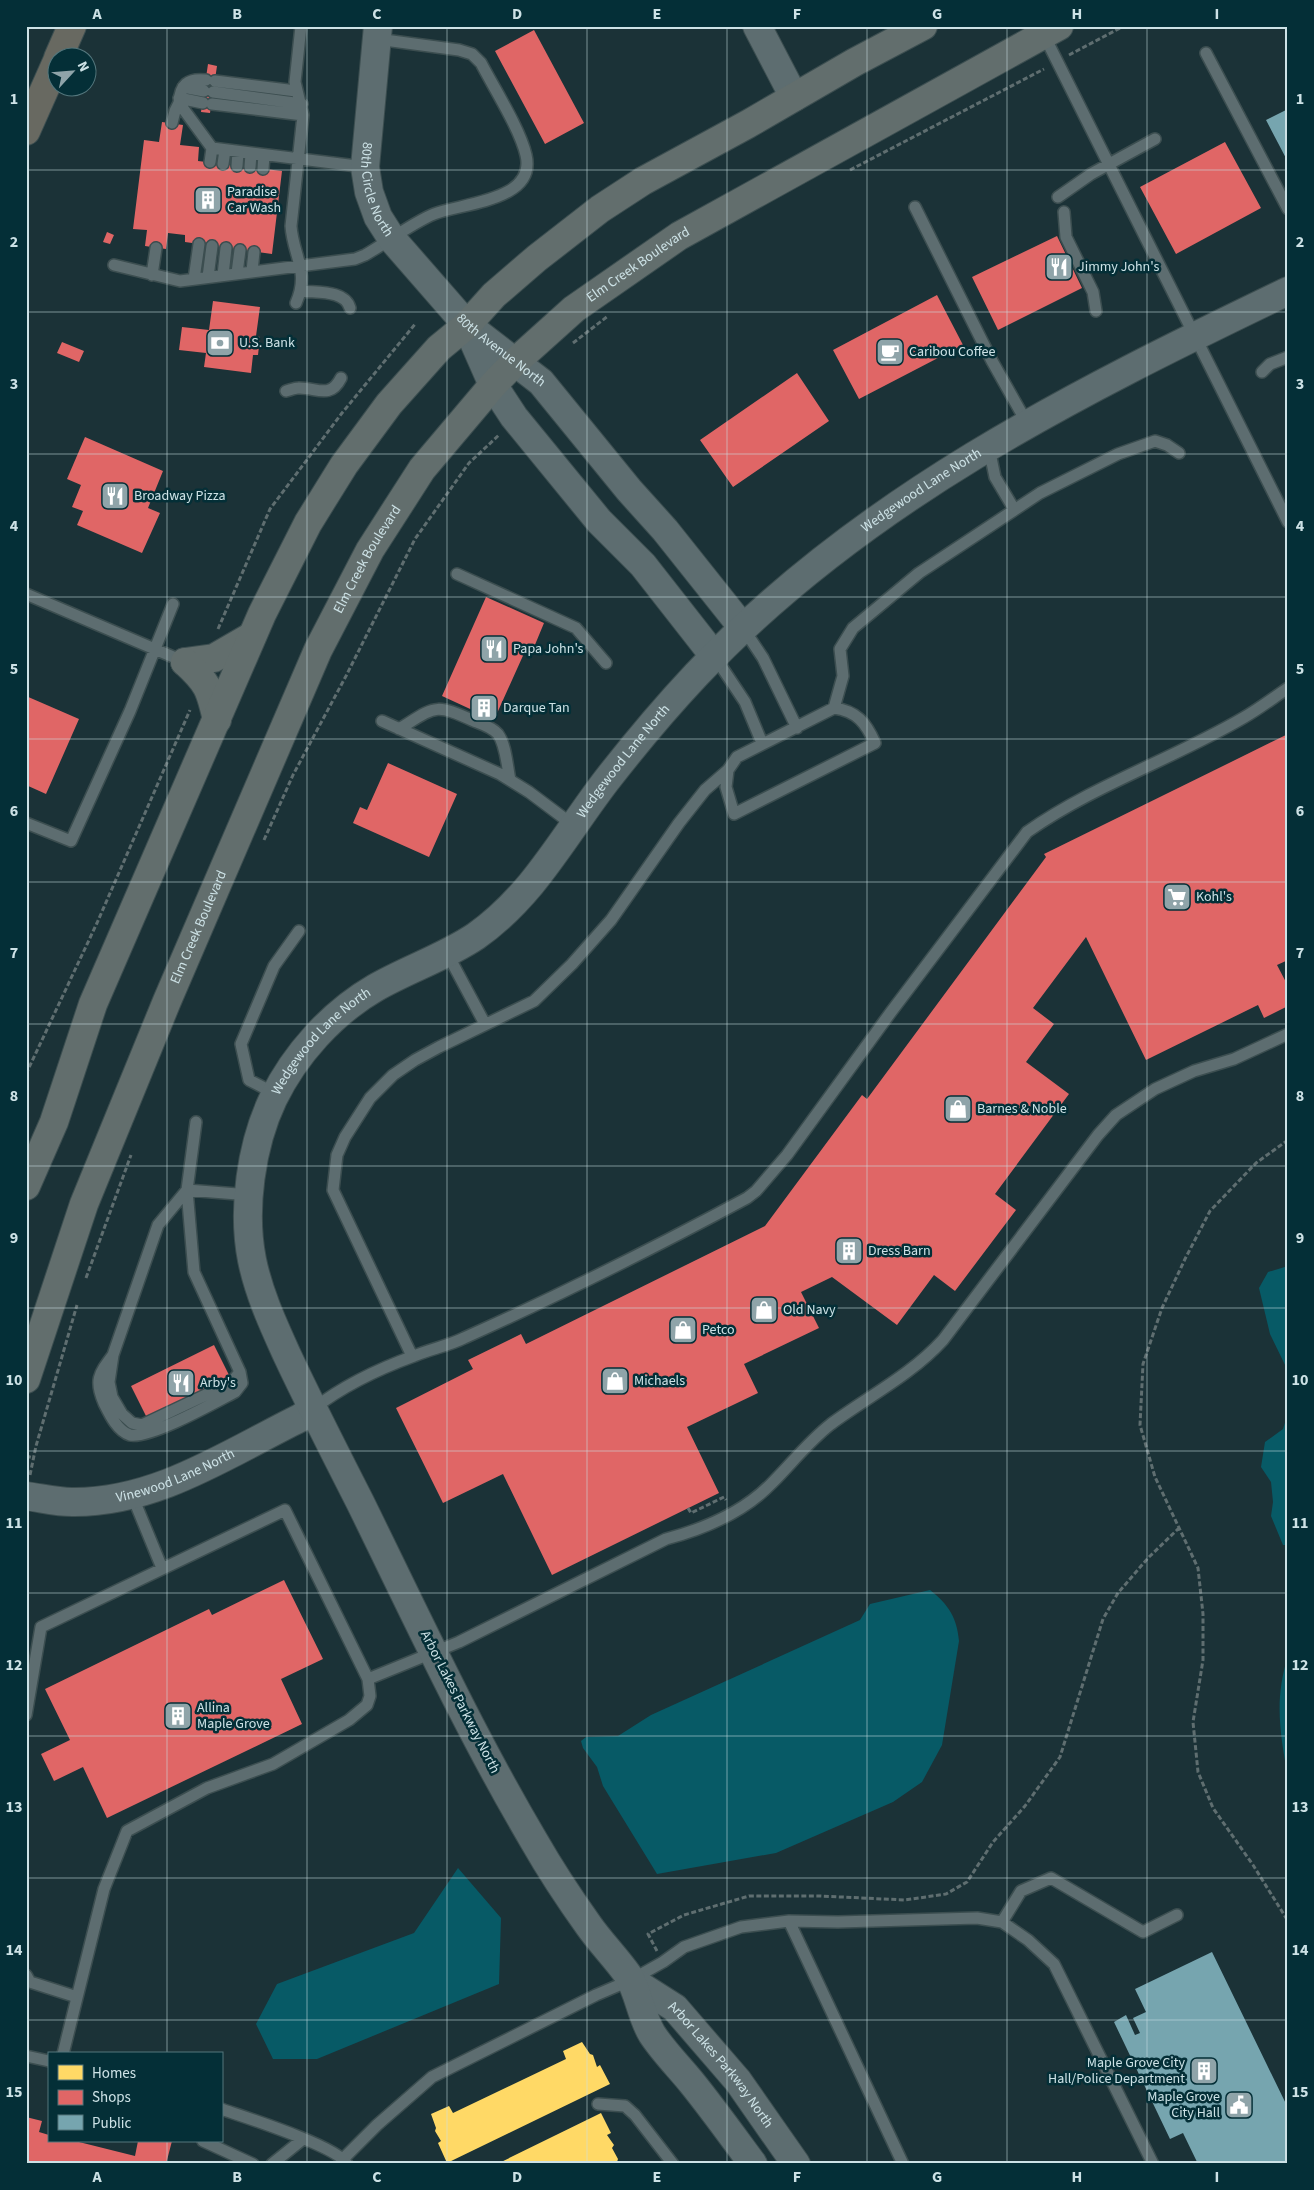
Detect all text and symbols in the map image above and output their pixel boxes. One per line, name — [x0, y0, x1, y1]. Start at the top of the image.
text: A — [91, 3, 102, 25]
text: B — [232, 3, 242, 25]
text: C — [372, 3, 382, 25]
text: D — [512, 3, 522, 25]
text: E — [653, 3, 661, 25]
text: F — [793, 3, 801, 25]
text: G — [932, 3, 942, 25]
text: H — [1072, 3, 1082, 25]
text: I — [1215, 3, 1219, 25]
north arrow — [48, 48, 98, 98]
text: N — [72, 58, 94, 75]
text: 1 — [10, 88, 18, 110]
text: 1 — [1296, 88, 1304, 110]
street label: 80th Circle North — [355, 141, 398, 241]
place label: Paradise Car Wash — [227, 182, 281, 218]
building icon: Paradise Car Wash — [193, 185, 223, 215]
street label: Elm Creek Boulevard — [583, 222, 694, 307]
text: 2 — [10, 231, 18, 253]
text: 2 — [1296, 231, 1304, 253]
restaurant icon: Jimmy John's — [1044, 252, 1074, 282]
place label: Jimmy John's — [1078, 257, 1159, 277]
street label: 80th Avenue North — [451, 309, 550, 392]
bank icon: U.S. Bank — [205, 328, 235, 358]
place label: U.S. Bank — [239, 333, 295, 353]
cafe icon: Caribou Coffee — [875, 337, 905, 367]
place label: Caribou Coffee — [909, 342, 996, 362]
text: 3 — [10, 373, 18, 395]
text: 3 — [1296, 373, 1304, 395]
street label: Wedgewood Lane North — [857, 443, 985, 538]
restaurant icon: Broadway Pizza — [100, 481, 130, 511]
place label: Broadway Pizza — [134, 486, 226, 506]
street label: Elm Creek Boulevard — [329, 501, 406, 617]
text: 4 — [10, 515, 19, 537]
text: 4 — [1296, 515, 1305, 537]
restaurant icon: Papa John's — [479, 634, 509, 664]
place label: Papa John's — [513, 639, 584, 659]
text: 5 — [10, 658, 18, 680]
text: 5 — [1296, 658, 1304, 680]
building icon: Darque Tan — [469, 693, 499, 723]
place label: Darque Tan — [503, 698, 570, 718]
street label: Wedgewood Lane North — [572, 700, 675, 822]
text: 6 — [10, 800, 18, 822]
text: 6 — [1296, 800, 1304, 822]
street label: Elm Creek Boulevard — [166, 867, 232, 987]
supermarket icon: Kohl's — [1162, 882, 1192, 912]
place label: Kohl's — [1196, 887, 1232, 907]
text: 7 — [10, 942, 18, 964]
text: 7 — [1296, 942, 1304, 964]
street label: Wedgewood Lane North — [267, 983, 375, 1099]
text: 8 — [10, 1085, 18, 1107]
text: 8 — [1296, 1085, 1304, 1107]
shop icon: Barnes & Noble — [943, 1094, 973, 1124]
place label: Barnes & Noble — [977, 1099, 1067, 1119]
text: 9 — [10, 1227, 18, 1249]
text: 9 — [1296, 1227, 1304, 1249]
building icon: Dress Barn — [834, 1236, 864, 1266]
place label: Dress Barn — [868, 1241, 931, 1261]
shop icon: Old Navy — [749, 1295, 779, 1325]
place label: Old Navy — [783, 1300, 836, 1320]
shop icon: Petco — [668, 1315, 698, 1345]
place label: Petco — [702, 1320, 735, 1340]
shop icon: Michaels — [600, 1366, 630, 1396]
restaurant icon: Arby's — [166, 1368, 196, 1398]
text: 10 — [6, 1369, 22, 1391]
text: 10 — [1292, 1369, 1308, 1391]
place label: Michaels — [634, 1371, 685, 1391]
place label: Arby's — [200, 1373, 236, 1393]
street label: Vinewood Lane North — [114, 1444, 238, 1508]
text: 11 — [6, 1512, 22, 1534]
text: 11 — [1292, 1512, 1308, 1534]
street label: Arbor Lakes Parkway North — [415, 1627, 505, 1777]
text: 12 — [6, 1654, 22, 1676]
text: 12 — [1292, 1654, 1308, 1676]
place label: Allina Maple Grove — [197, 1698, 270, 1734]
building icon: Allina Maple Grove — [163, 1701, 193, 1731]
text: 13 — [6, 1796, 22, 1818]
text: 13 — [1292, 1796, 1308, 1818]
text: 14 — [6, 1939, 23, 1961]
text: 14 — [1292, 1939, 1309, 1961]
street label: Arbor Lakes Parkway North — [664, 1996, 778, 2132]
legend — [48, 2052, 222, 2142]
place label: Maple Grove City Hall/Police Department — [1048, 2053, 1185, 2089]
building icon: Maple Grove City Hall/Police Department — [1189, 2056, 1219, 2086]
text: Homes — [92, 2063, 136, 2084]
text: 15 — [6, 2081, 22, 2103]
text: 15 — [1292, 2081, 1308, 2103]
text: Shops — [92, 2087, 131, 2108]
place label: Maple Grove City Hall — [1147, 2087, 1220, 2123]
public building icon: Maple Grove City Hall — [1224, 2090, 1254, 2120]
text: Public — [92, 2113, 131, 2134]
text: A — [91, 2166, 102, 2188]
text: B — [232, 2166, 242, 2188]
text: C — [372, 2166, 382, 2188]
text: D — [512, 2166, 522, 2188]
text: E — [653, 2166, 661, 2188]
text: F — [793, 2166, 801, 2188]
text: G — [932, 2166, 942, 2188]
text: H — [1072, 2166, 1082, 2188]
text: I — [1215, 2166, 1219, 2188]

